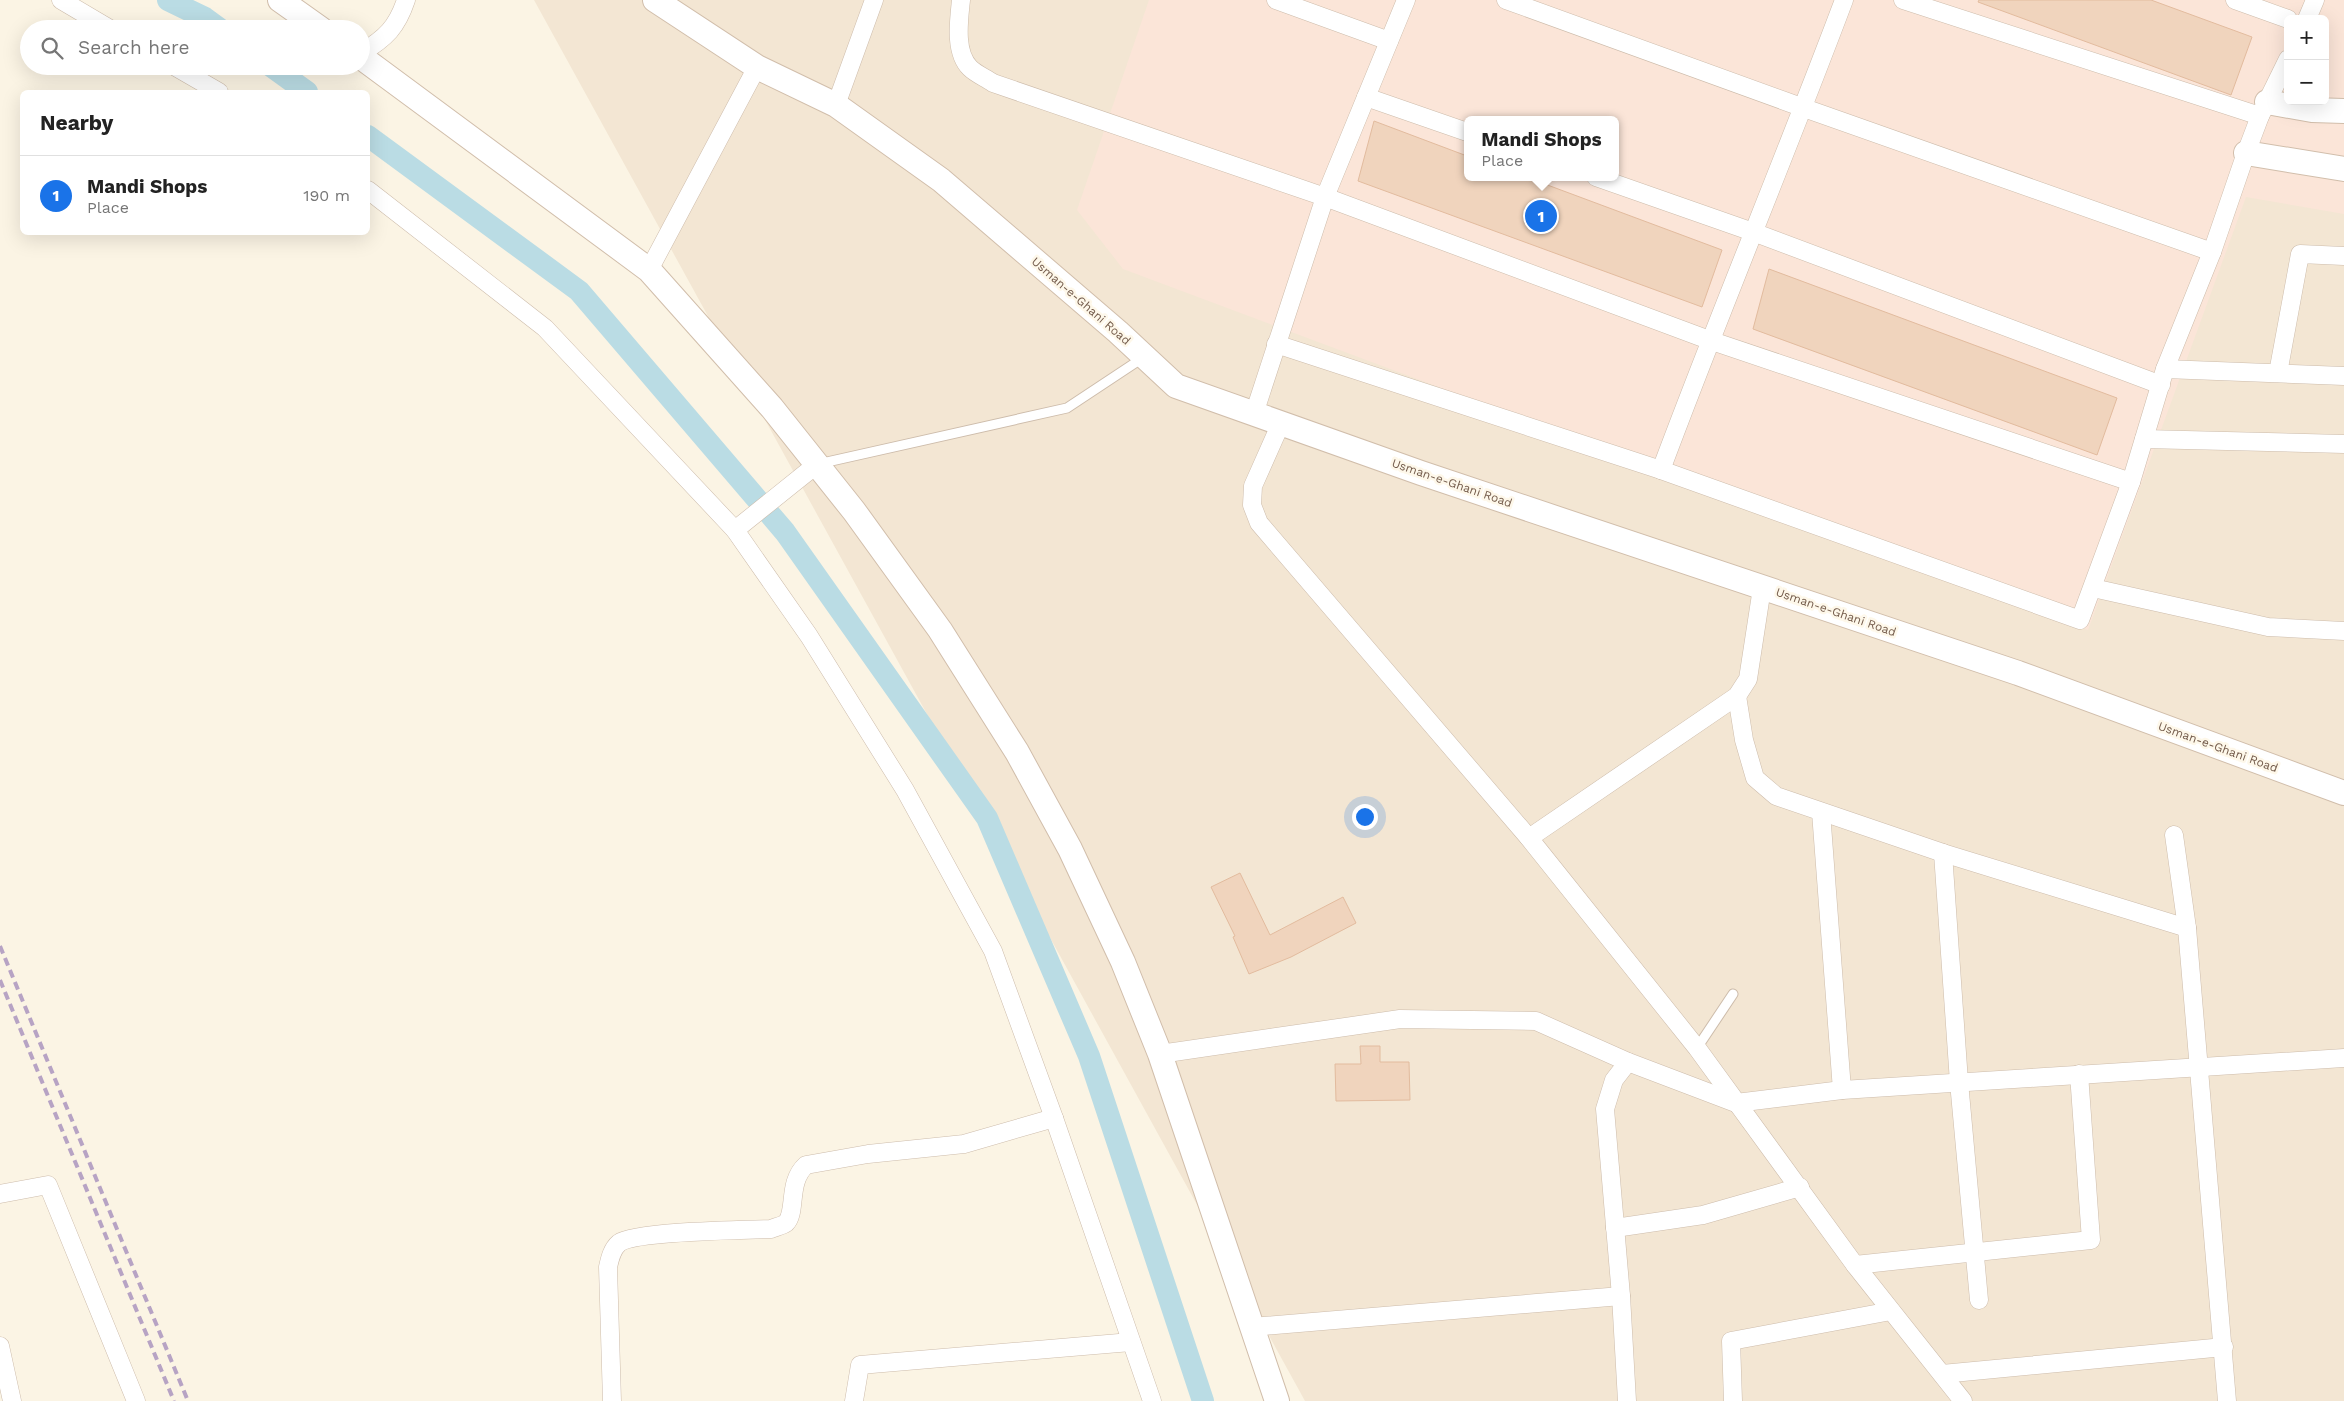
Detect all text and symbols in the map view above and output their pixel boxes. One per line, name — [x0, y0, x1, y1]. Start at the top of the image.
map controls — [2284, 15, 2329, 105]
button: + — [2284, 15, 2329, 60]
search box — [20, 20, 370, 75]
icon: search — [38, 34, 66, 62]
text: Search here — [78, 36, 189, 59]
button: − — [2284, 60, 2329, 105]
text: Nearby — [40, 110, 113, 135]
popup — [1464, 116, 1619, 181]
text: Mandi Shops — [1481, 128, 1602, 151]
text: Place — [1481, 151, 1523, 170]
text: Mandi Shops — [87, 175, 207, 198]
text: 1 — [53, 186, 59, 205]
text: 190 m — [303, 186, 350, 205]
pin: 1 — [1525, 197, 1557, 235]
text: Place — [87, 198, 129, 217]
street label: Usman-e-Ghani Road — [1029, 254, 1133, 348]
street label: Usman-e-Ghani Road — [1390, 456, 1514, 510]
street label: Usman-e-Ghani Road — [1774, 585, 1898, 639]
street label: Usman-e-Ghani Road — [2156, 719, 2280, 775]
your location — [1352, 804, 1378, 830]

